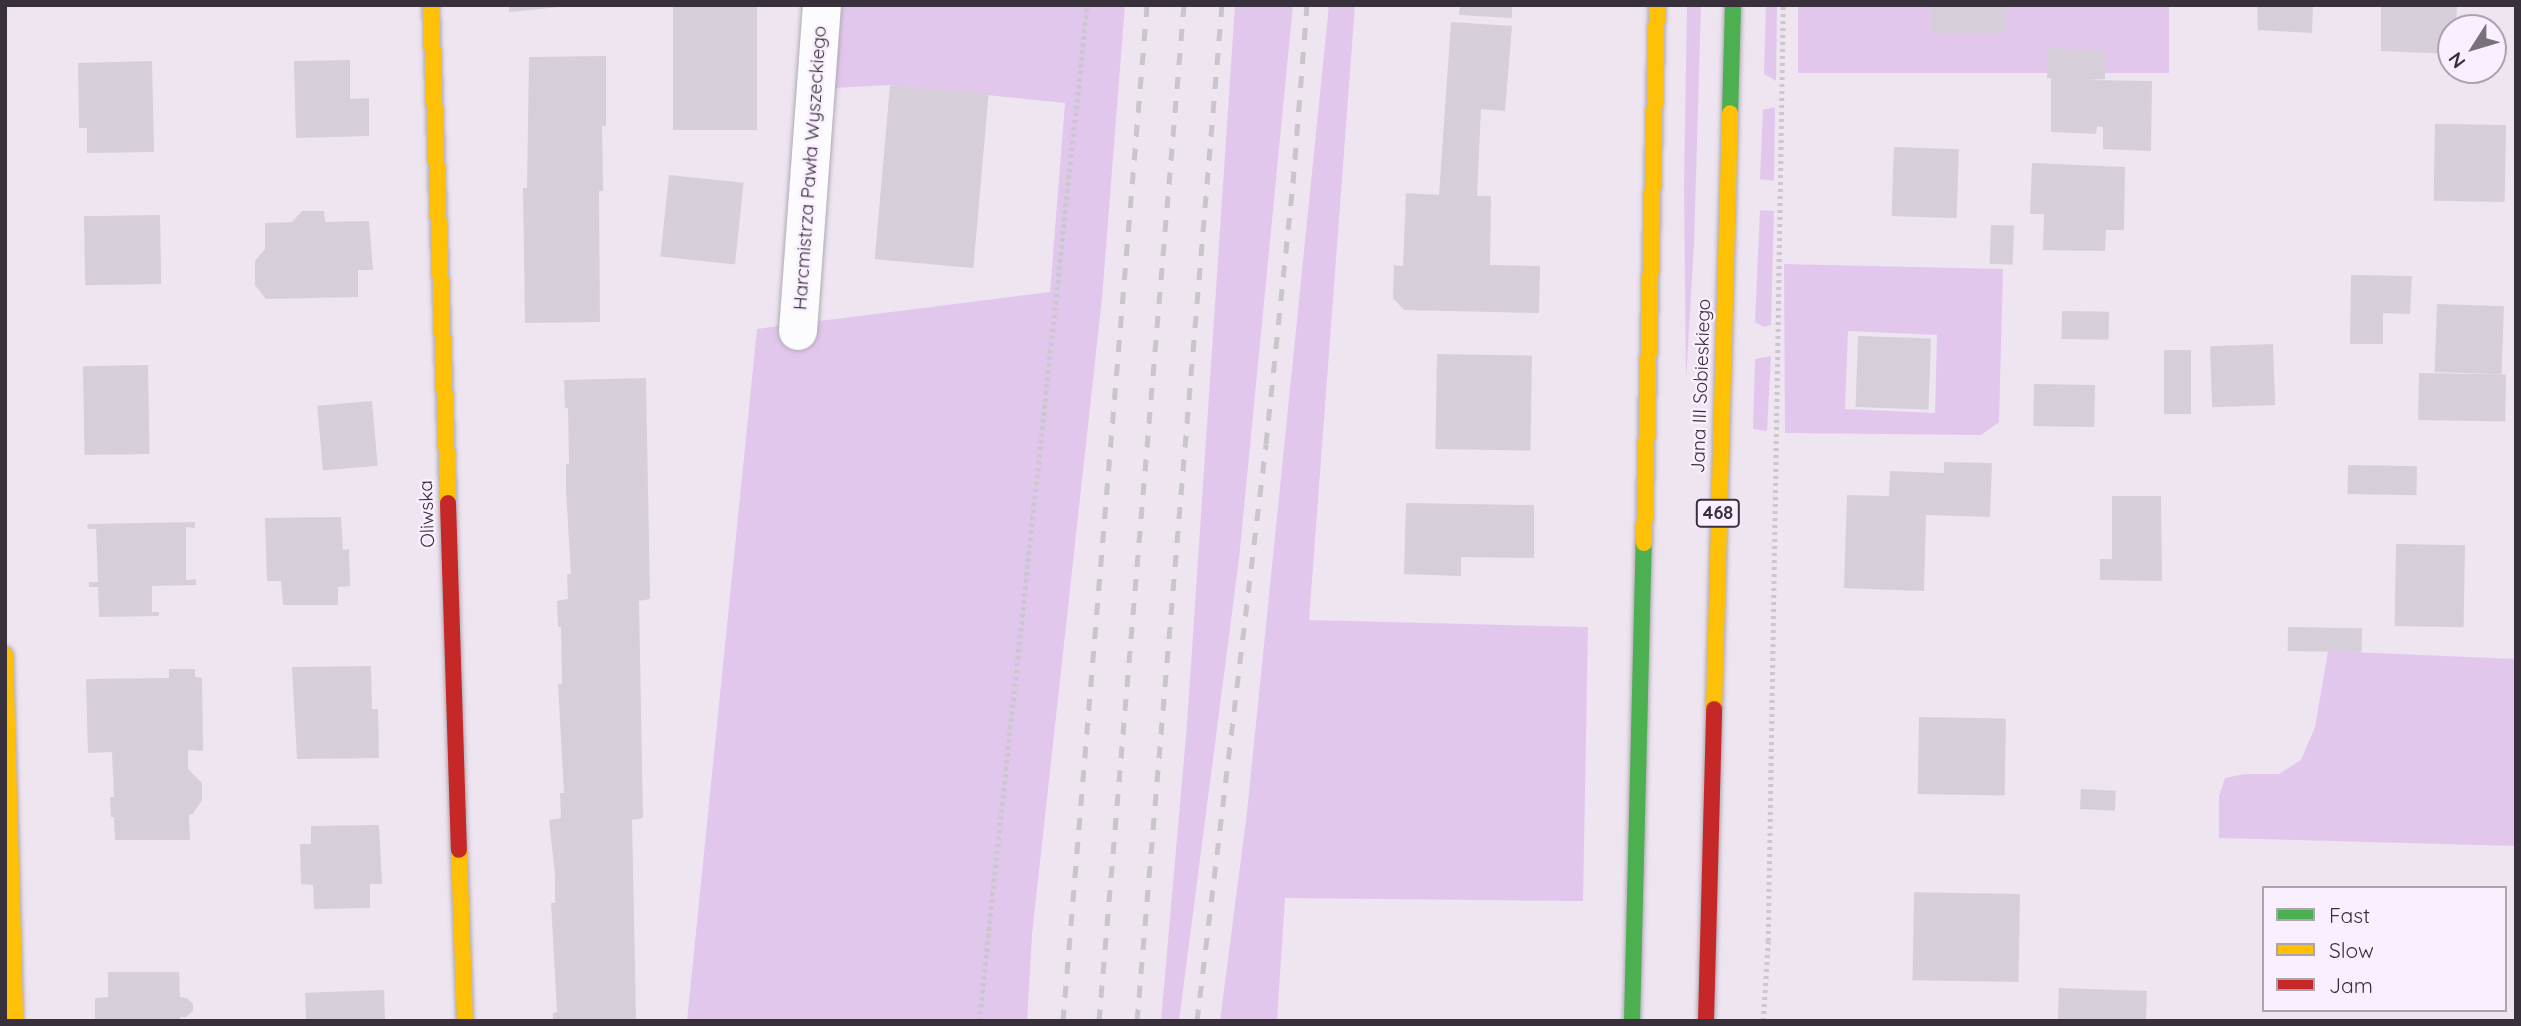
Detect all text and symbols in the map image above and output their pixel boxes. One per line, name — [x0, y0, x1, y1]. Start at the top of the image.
north arrow — [2437, 14, 2507, 84]
street label: Harcmistrza Pawła Wyszeckiego — [789, 25, 831, 311]
text: N — [2443, 48, 2471, 73]
street label: Jana III Sobieskiego — [1687, 298, 1715, 474]
street label: Oliwska — [414, 480, 440, 548]
road number: 468 — [1695, 499, 1741, 528]
legend — [2262, 886, 2507, 1012]
text: Fast — [2329, 902, 2370, 928]
text: Slow — [2329, 937, 2374, 963]
text: Jam — [2329, 972, 2373, 998]

